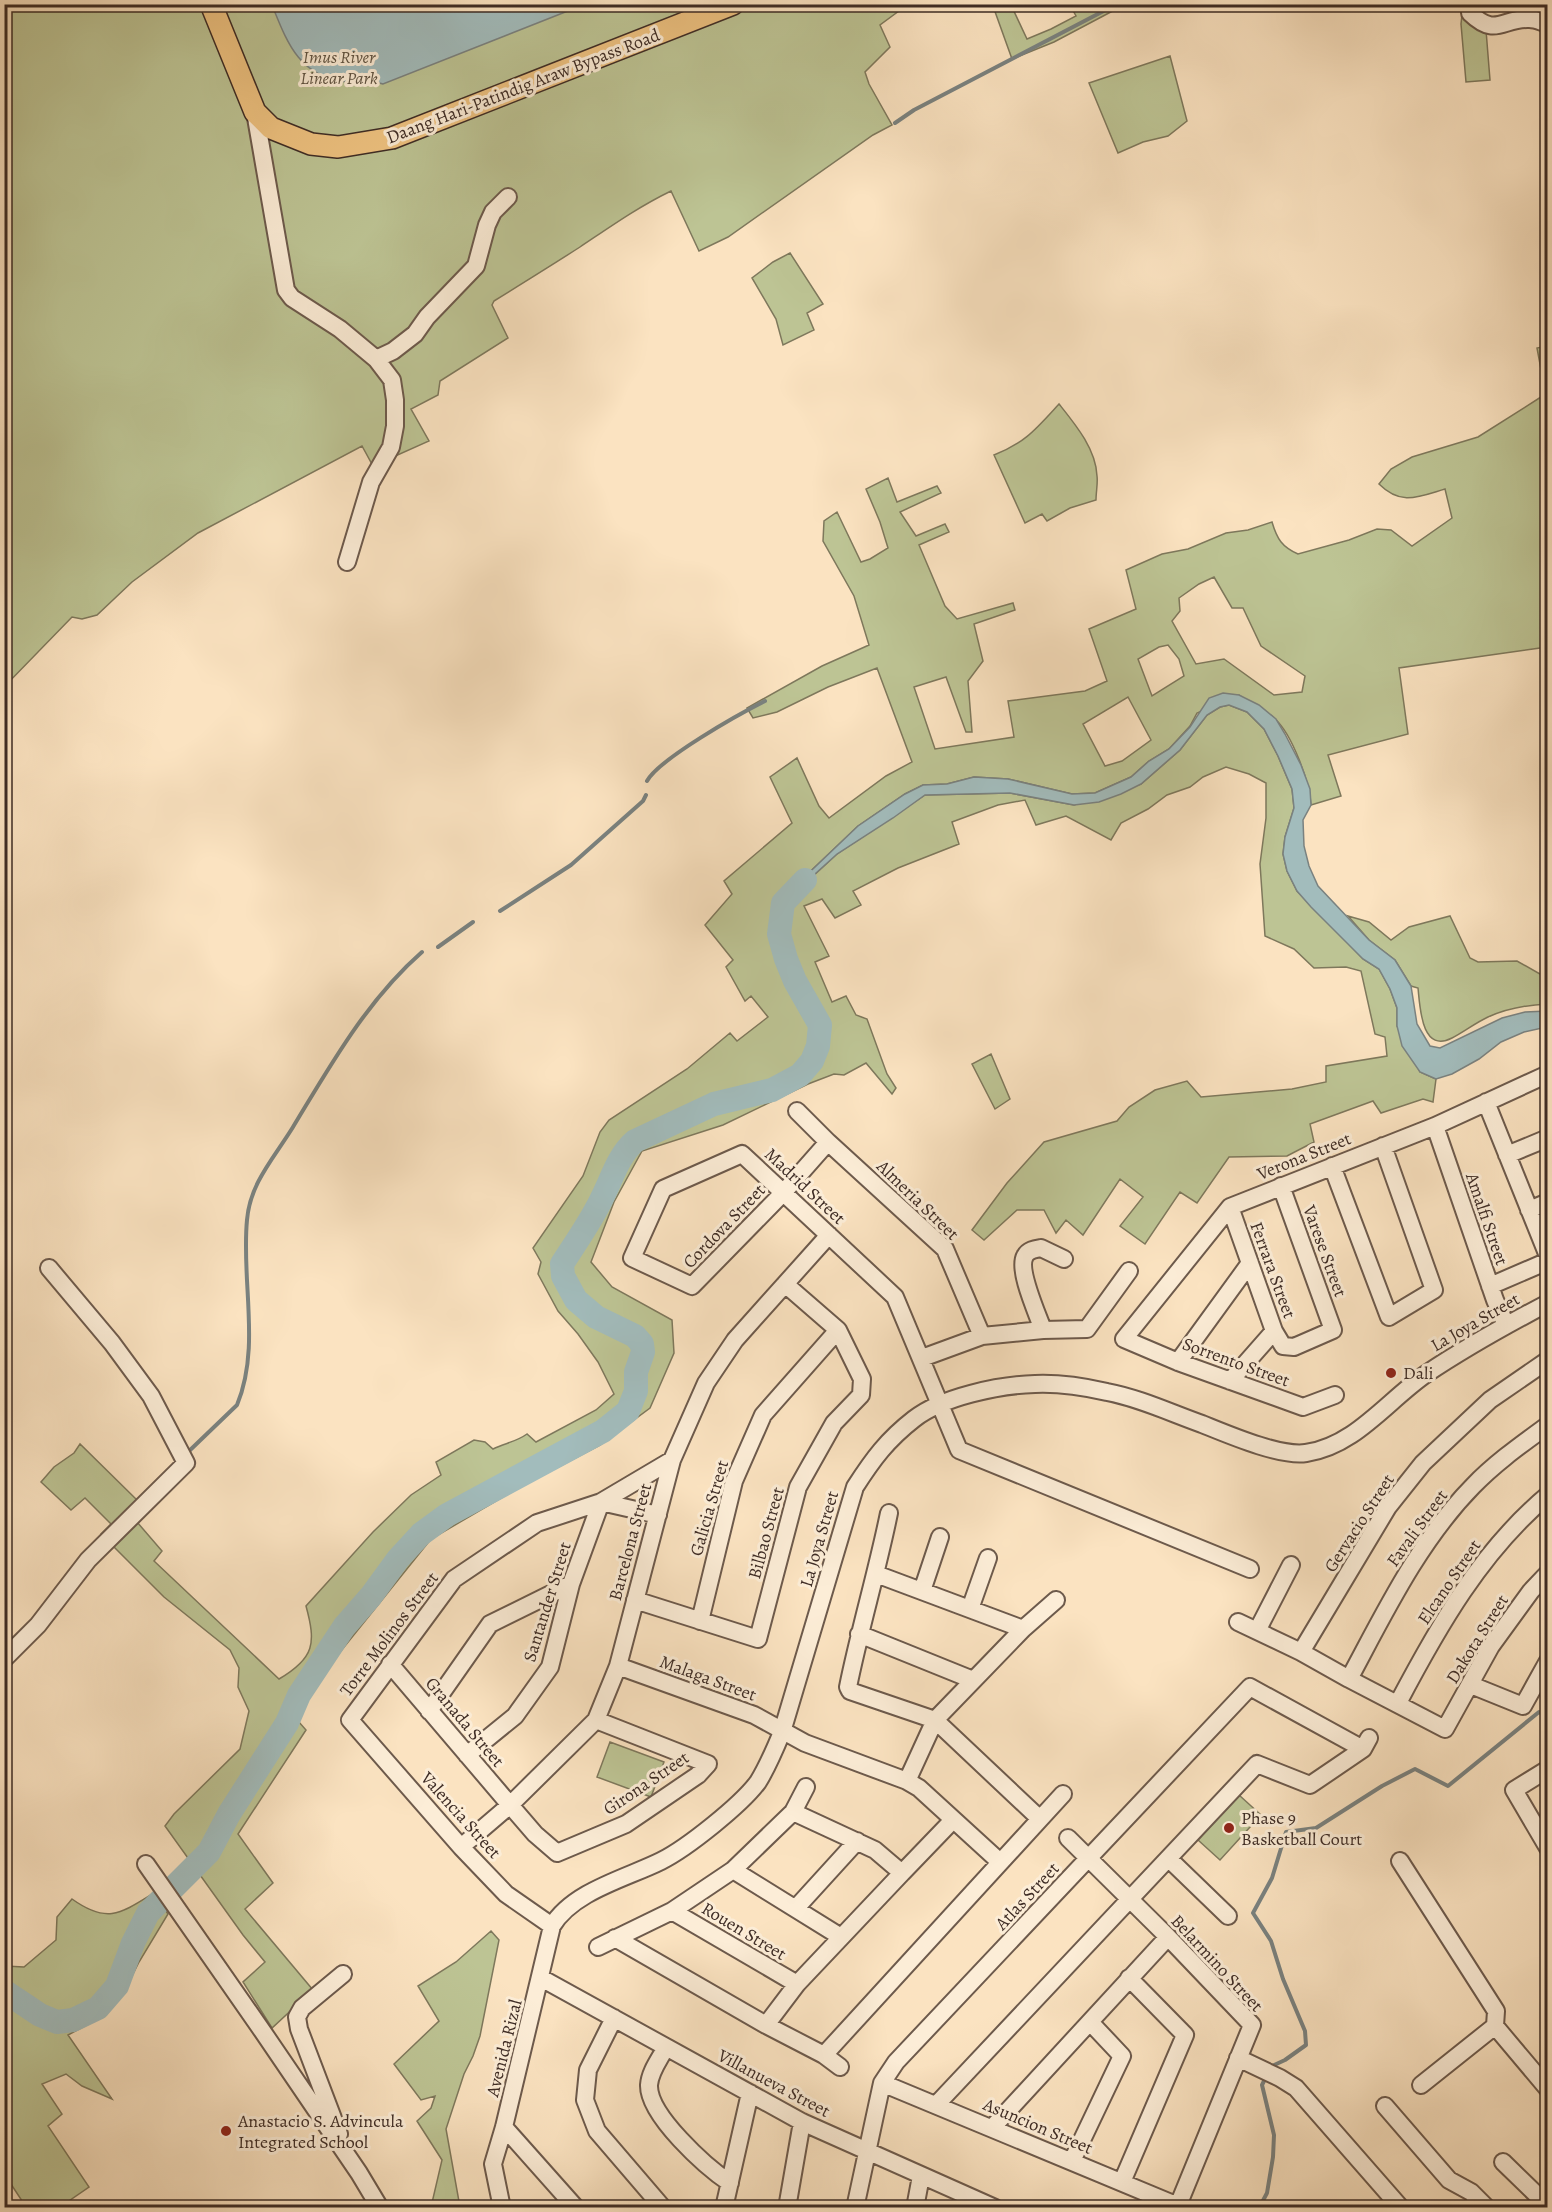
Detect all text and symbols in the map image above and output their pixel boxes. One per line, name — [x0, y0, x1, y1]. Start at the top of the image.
street label: Daang Hari-Patindig Araw Bypass Road — [383, 23, 663, 149]
park label: Imus River Linear Park — [300, 45, 378, 90]
street label: Verona Street — [1252, 1126, 1355, 1186]
street label: Madrid Street — [759, 1142, 851, 1230]
street label: Almeria Street — [871, 1154, 964, 1245]
street label: Amalfi Street — [1460, 1169, 1514, 1268]
street label: Cordova Street — [678, 1178, 770, 1273]
street label: Varese Street — [1297, 1201, 1353, 1300]
street label: Ferrara Street — [1244, 1218, 1302, 1322]
street label: La Joya Street — [1426, 1287, 1524, 1357]
street label: Sorrento Street — [1179, 1331, 1293, 1393]
place label: Dali — [1403, 1361, 1434, 1385]
marker: Dali — [1384, 1366, 1398, 1380]
street label: Galicia Street — [684, 1457, 734, 1559]
street label: Gervacio Street — [1318, 1469, 1400, 1577]
street label: Barcelona Street — [603, 1481, 657, 1603]
street label: Bilbao Street — [742, 1484, 790, 1582]
street label: Favali Street — [1381, 1485, 1453, 1571]
street label: La Joya Street — [794, 1488, 844, 1590]
street label: Elcano Street — [1412, 1535, 1486, 1629]
street label: Santander Street — [517, 1539, 577, 1665]
street label: Torre Molinos Street — [334, 1567, 444, 1701]
street label: Dakota Street — [1440, 1590, 1514, 1688]
street label: Malaga Street — [656, 1649, 760, 1707]
street label: Granada Street — [420, 1672, 510, 1772]
street label: Girona Street — [598, 1745, 694, 1820]
street label: Valencia Street — [415, 1766, 506, 1864]
place label: Phase 9 Basketball Court — [1241, 1806, 1362, 1851]
marker: Phase 9 Basketball Court — [1222, 1821, 1236, 1835]
street label: Atlas Street — [989, 1857, 1065, 1936]
street label: Rouen Street — [697, 1896, 791, 1966]
street label: Belarmino Street — [1166, 1909, 1268, 2017]
street label: Avenida Rizal — [480, 1996, 528, 2100]
street label: Villanueva Street — [713, 2043, 834, 2123]
street label: Asuncion Street — [979, 2092, 1096, 2160]
place label: Anastacio S. Advincula Integrated School — [237, 2109, 404, 2154]
marker: Anastacio S. Advincula Integrated School — [219, 2124, 233, 2138]

